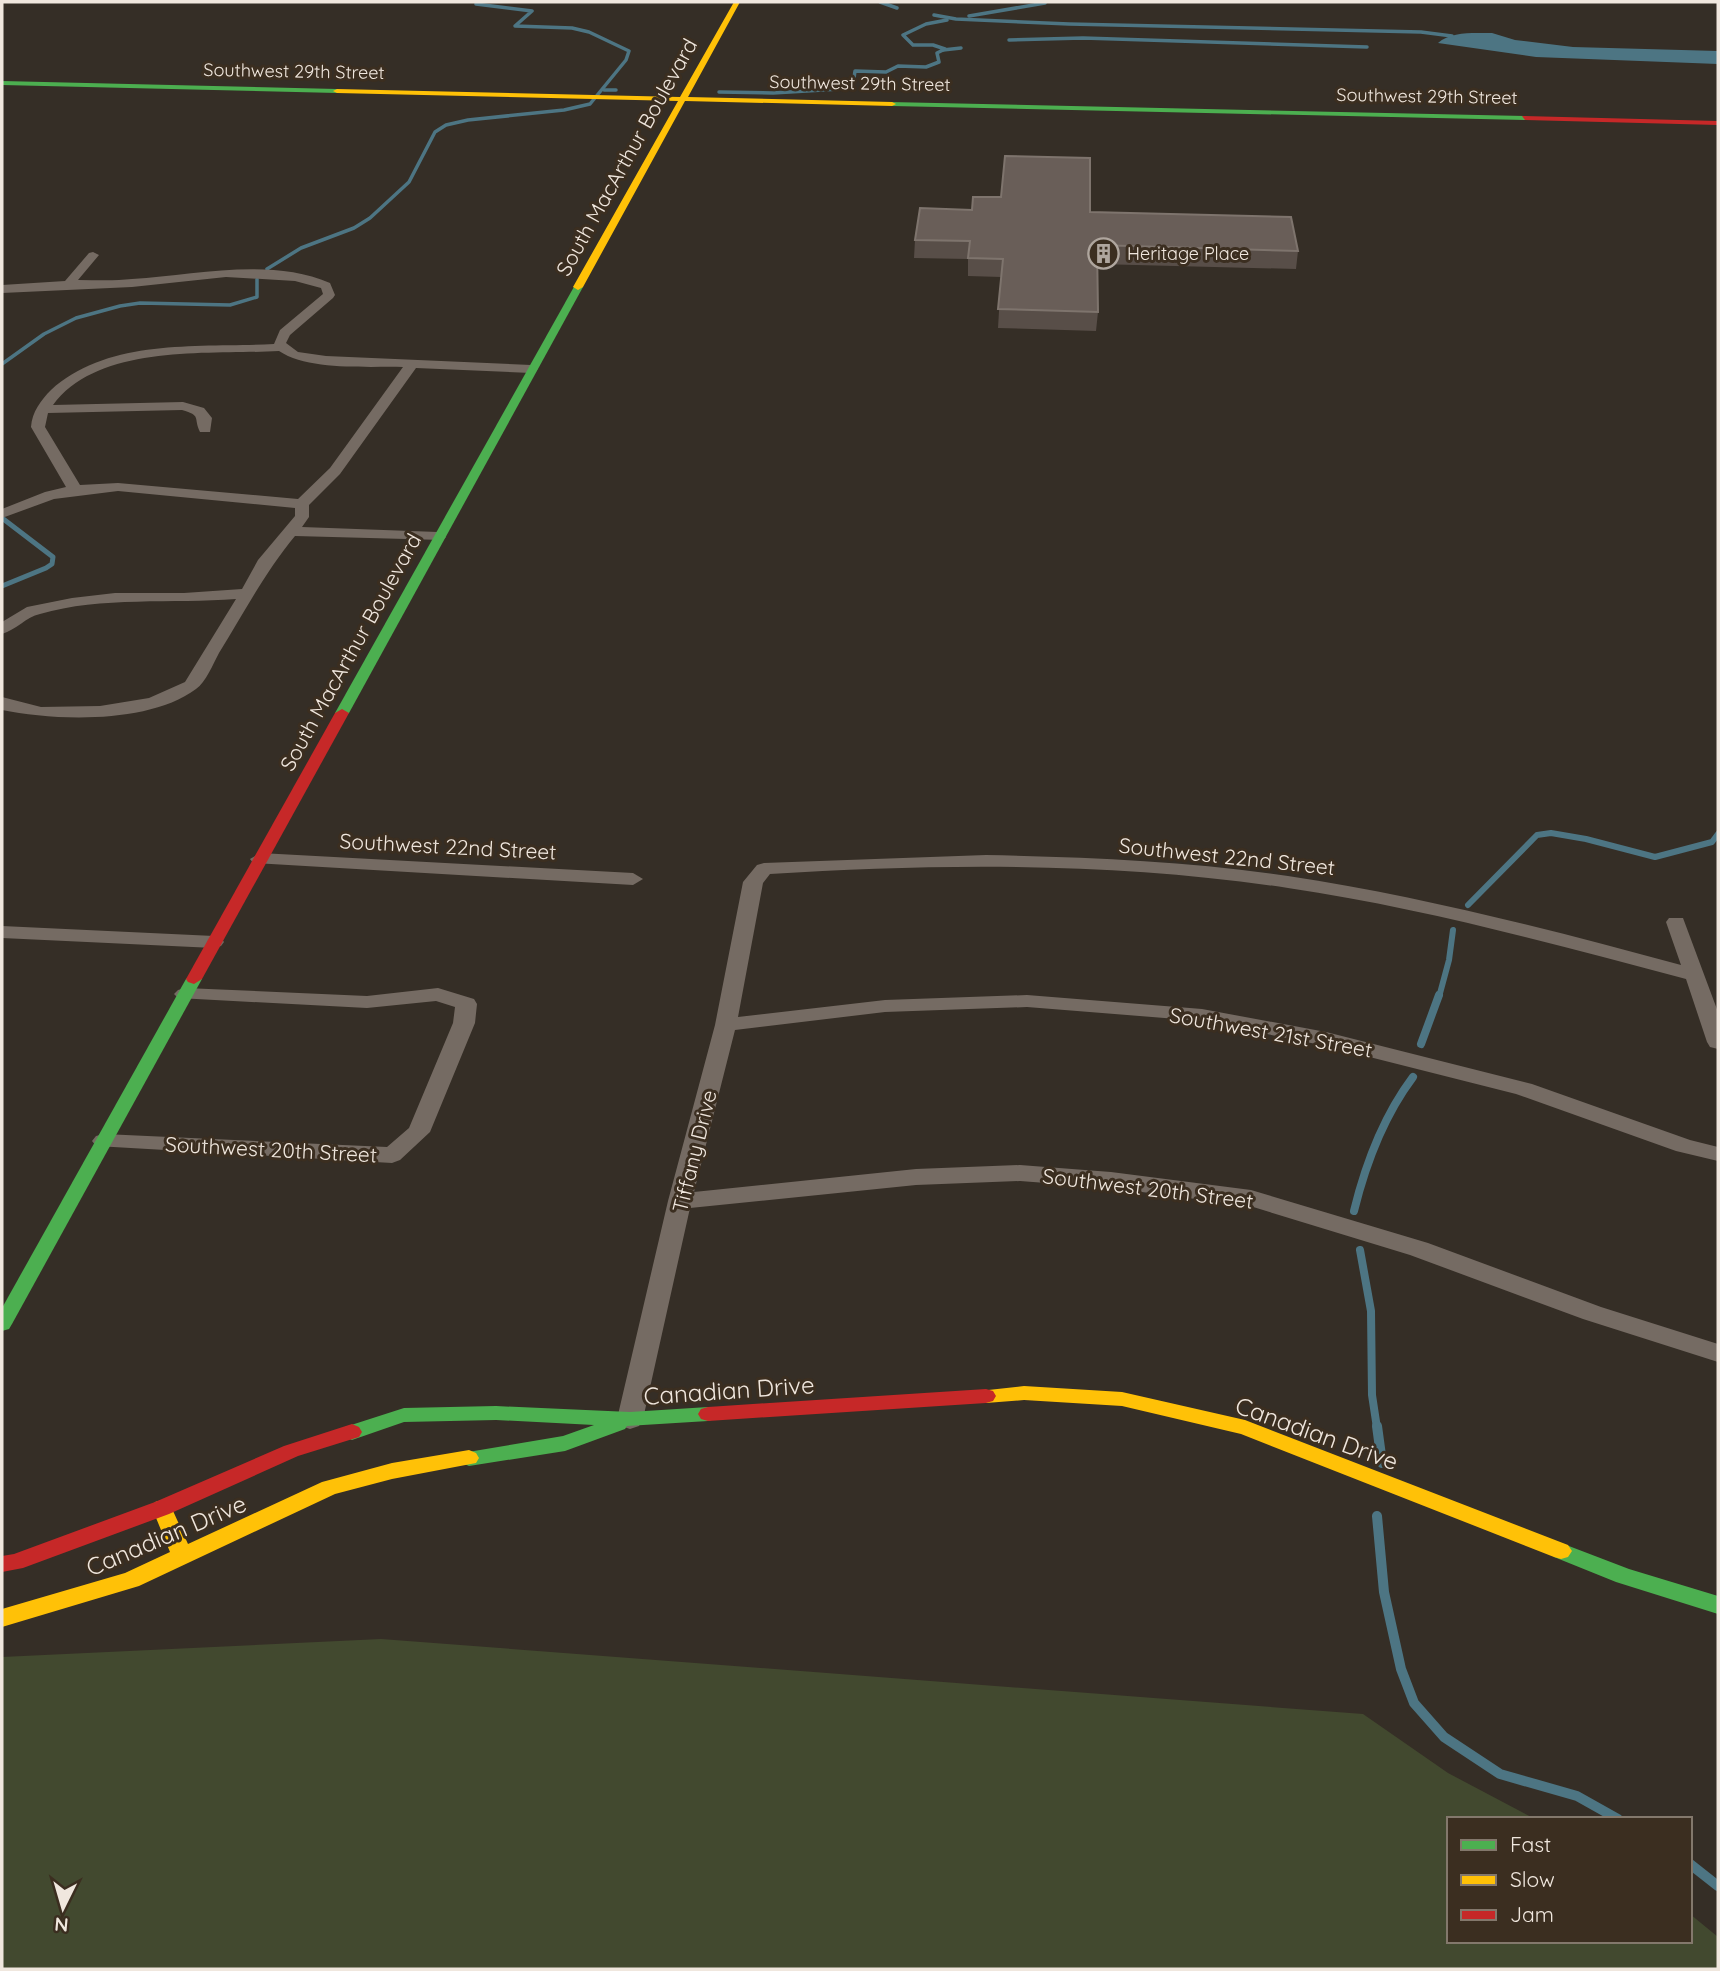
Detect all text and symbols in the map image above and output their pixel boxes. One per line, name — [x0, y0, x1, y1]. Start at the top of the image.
street label: South MacArthur Boulevard — [550, 34, 702, 280]
street label: Southwest 29th Street — [203, 58, 385, 84]
street label: Southwest 29th Street — [769, 70, 951, 96]
street label: Southwest 29th Street — [1336, 83, 1518, 109]
building icon: Heritage Place — [1087, 236, 1121, 270]
place label: Heritage Place — [1127, 242, 1249, 265]
street label: South MacArthur Boulevard — [274, 529, 426, 775]
street label: Southwest 22nd Street — [339, 827, 557, 865]
street label: Southwest 22nd Street — [1118, 832, 1336, 880]
street label: Southwest 21st Street — [1168, 1001, 1374, 1063]
street label: Tiffany Drive — [666, 1087, 722, 1215]
street label: Southwest 20th Street — [164, 1130, 378, 1168]
street label: Southwest 20th Street — [1041, 1162, 1255, 1214]
street label: Canadian Drive — [643, 1369, 815, 1411]
street label: Canadian Drive — [1231, 1390, 1403, 1476]
street label: Canadian Drive — [81, 1488, 251, 1582]
legend — [1447, 1817, 1692, 1943]
text: Fast — [1510, 1831, 1551, 1857]
text: Slow — [1510, 1866, 1555, 1892]
north arrow — [28, 1873, 98, 1943]
text: Jam — [1510, 1901, 1554, 1927]
text: N — [54, 1912, 70, 1937]

